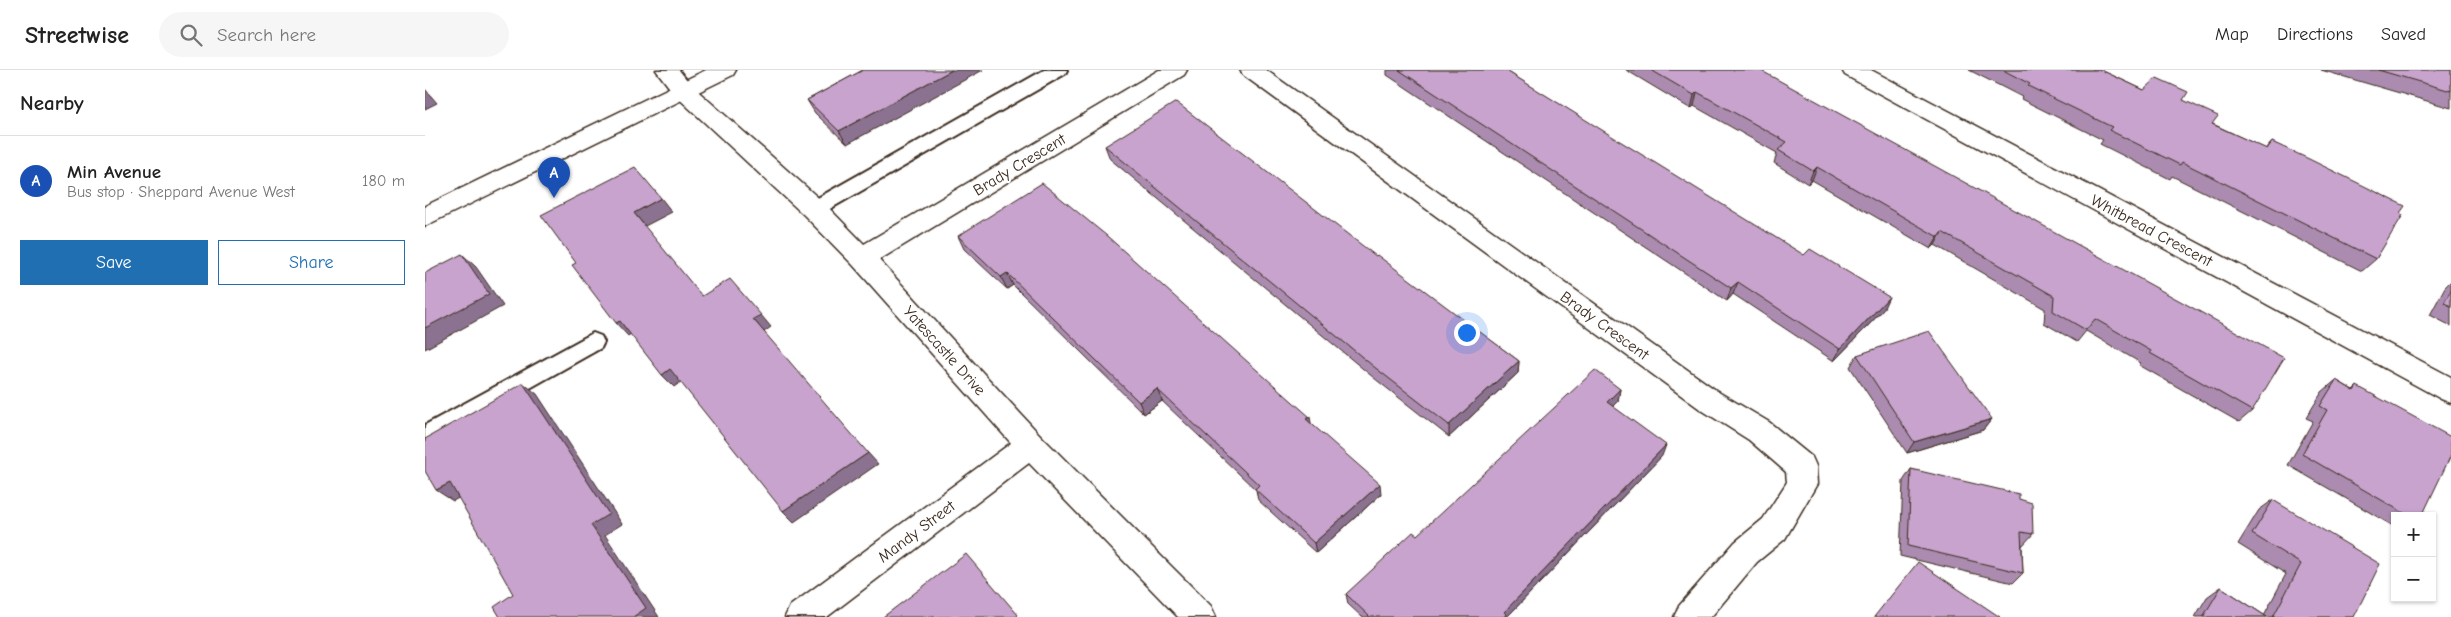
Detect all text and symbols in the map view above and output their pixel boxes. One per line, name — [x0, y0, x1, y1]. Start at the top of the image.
search box — [159, 12, 509, 57]
text: Streetwise — [25, 21, 129, 49]
icon: search — [177, 21, 205, 49]
text: Search here — [217, 24, 316, 46]
text: Map — [2215, 24, 2249, 45]
text: Directions — [2277, 24, 2353, 45]
text: Saved — [2381, 24, 2426, 45]
text: Nearby — [20, 91, 84, 115]
street label: Brady Crescent — [970, 130, 1069, 200]
pin: A — [538, 157, 570, 198]
text: Min Avenue — [67, 161, 161, 183]
text: A — [32, 172, 40, 190]
text: 180 m — [362, 172, 405, 190]
text: Bus stop · Sheppard Avenue West — [67, 183, 295, 201]
street label: Whitbread Crescent — [2088, 191, 2216, 271]
button: Save — [20, 240, 208, 285]
button: Share — [218, 240, 405, 285]
street label: Brady Crescent — [1557, 288, 1652, 364]
street label: Yatescastle Drive — [899, 302, 989, 399]
your location — [1454, 320, 1480, 346]
street label: Mandy Street — [875, 497, 959, 567]
map controls — [2391, 512, 2436, 602]
button: + — [2391, 512, 2436, 557]
button: − — [2391, 557, 2436, 602]

